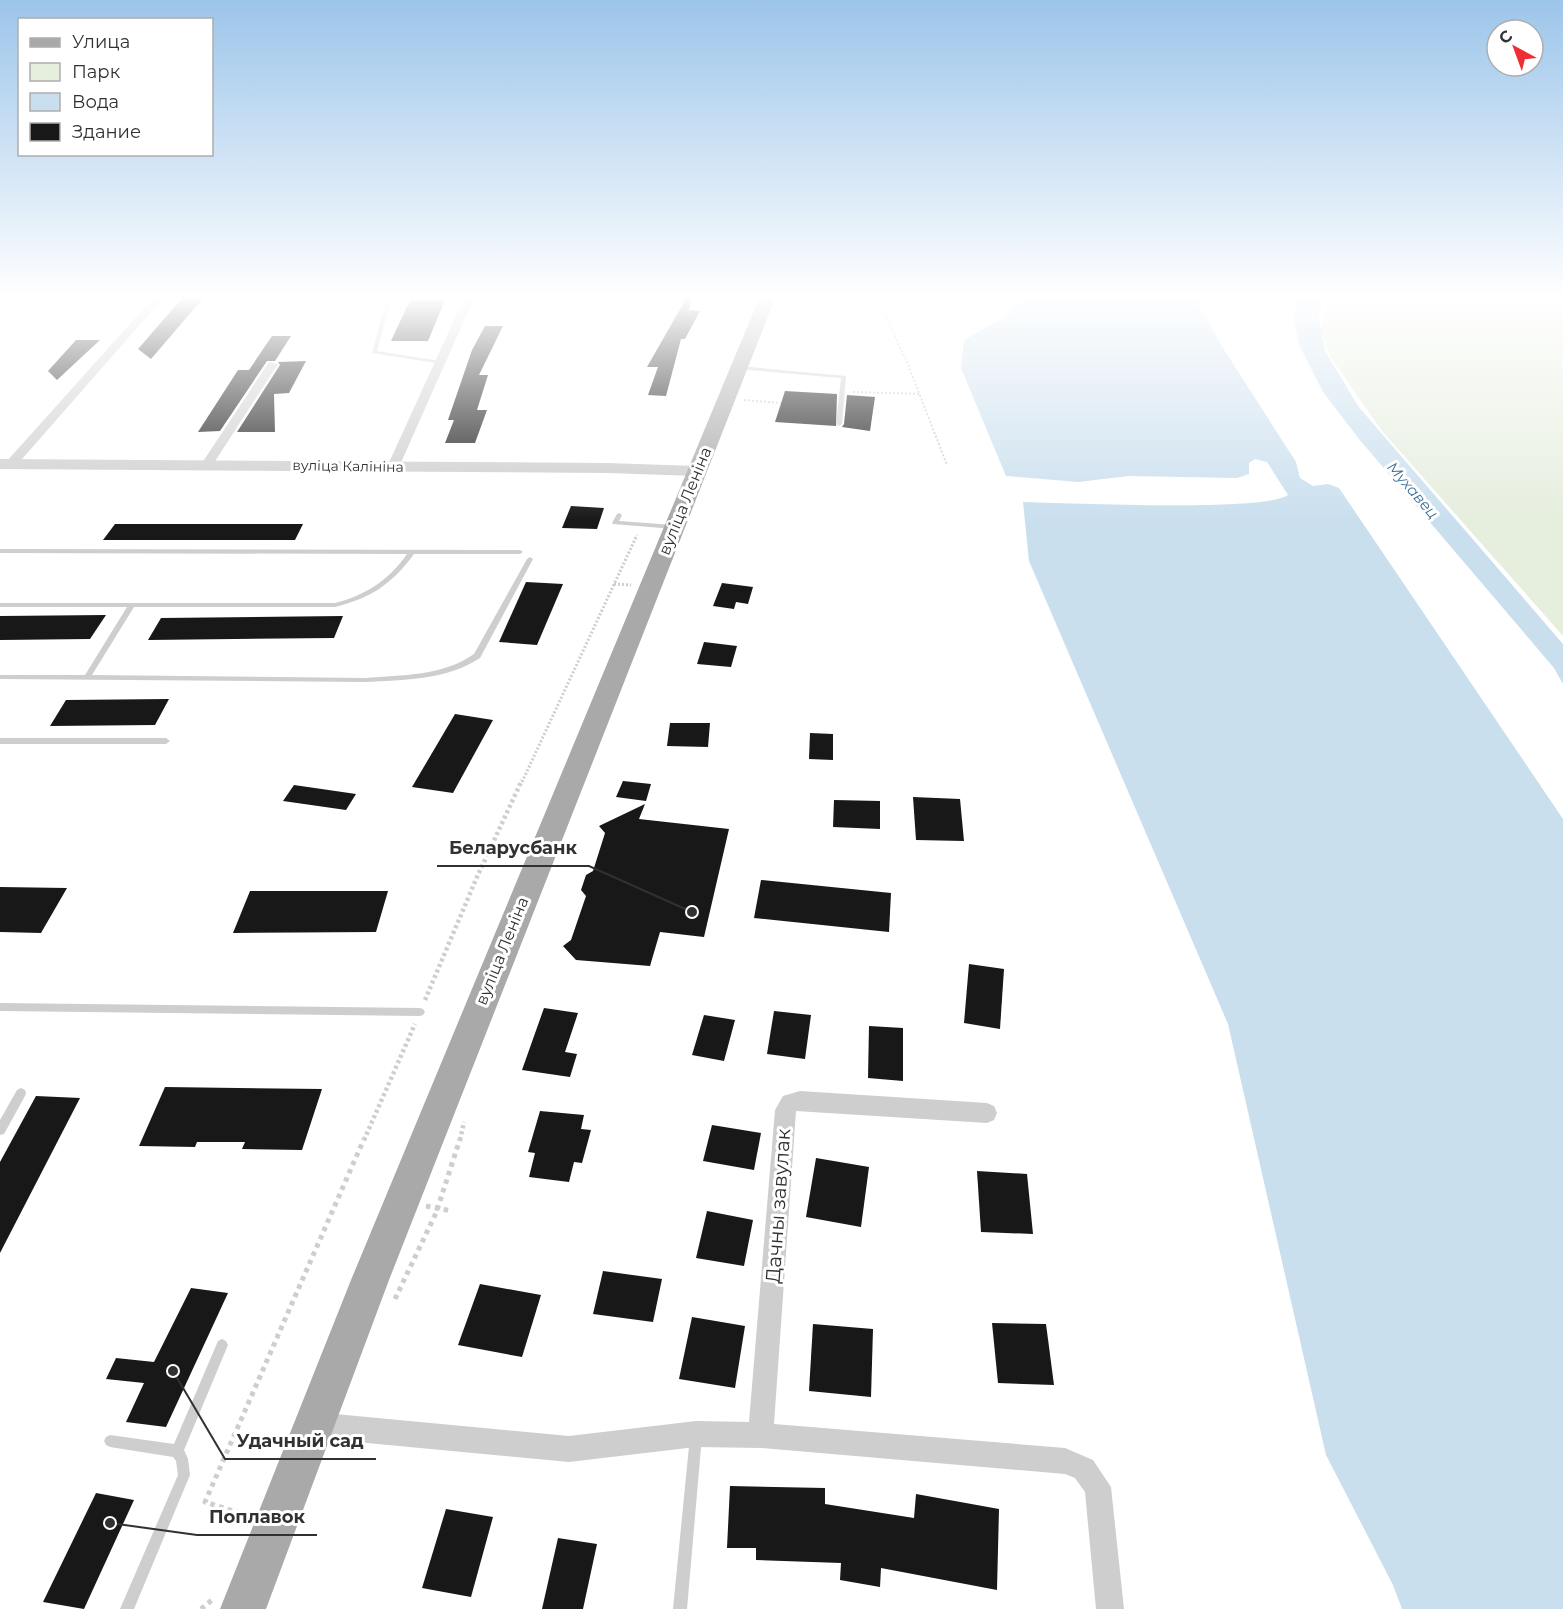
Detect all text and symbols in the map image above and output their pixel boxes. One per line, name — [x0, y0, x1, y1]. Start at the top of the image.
legend — [18, 18, 213, 156]
north arrow — [1485, 18, 1545, 78]
text: С — [1495, 26, 1516, 48]
text: Улица — [72, 31, 130, 53]
text: Парк — [72, 61, 121, 83]
text: Вода — [72, 91, 119, 113]
text: Здание — [72, 121, 141, 143]
street label: вуліца Леніна — [655, 444, 715, 558]
street label: вуліца Калініна — [292, 456, 404, 476]
water label: Мухавец — [1383, 458, 1443, 522]
callout: Беларусбанк — [437, 830, 589, 866]
text: Беларусбанк — [449, 837, 577, 859]
street label: вуліца Леніна — [472, 894, 532, 1008]
street label: Дачны завулак — [761, 1127, 795, 1284]
callout: Удачный сад — [225, 1423, 376, 1459]
text: Удачный сад — [236, 1430, 364, 1452]
callout: Поплавок — [197, 1499, 317, 1535]
text: Поплавок — [209, 1506, 305, 1528]

